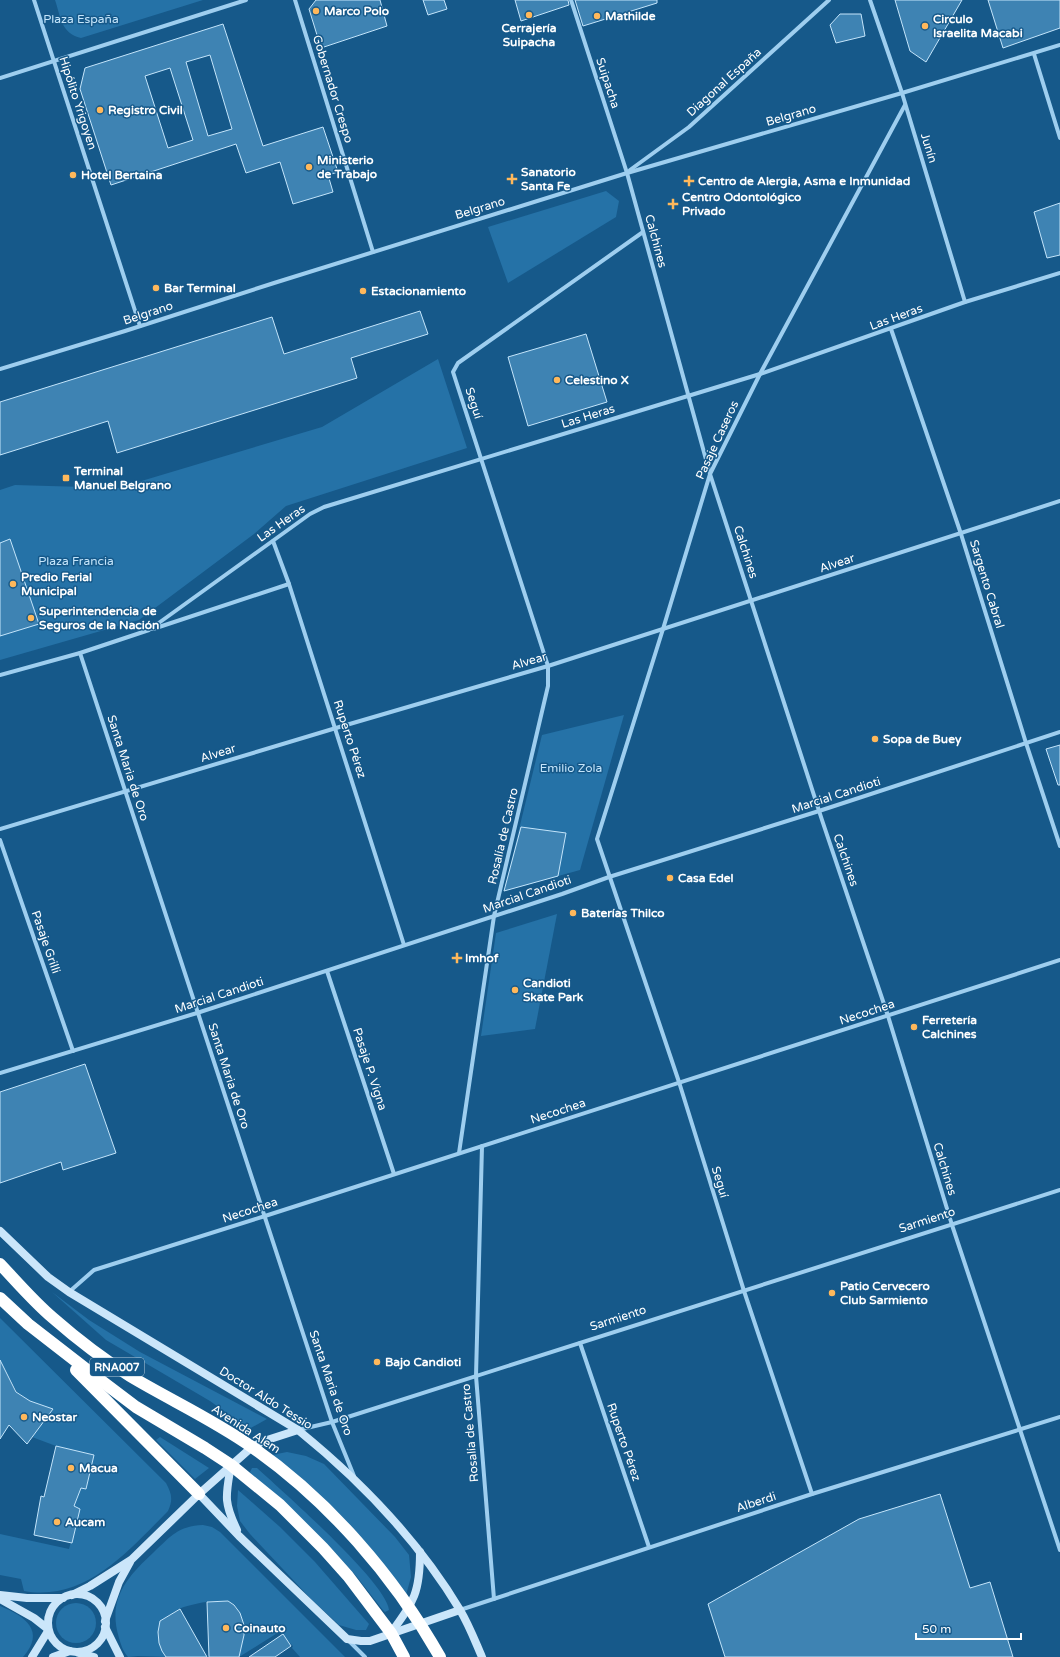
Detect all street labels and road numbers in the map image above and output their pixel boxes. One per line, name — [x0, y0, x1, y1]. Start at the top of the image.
street label: Gobernador Crespo — [310, 33, 356, 145]
street label: Diagonal España — [684, 45, 764, 119]
street label: Hipólito Yrigoyen — [56, 55, 100, 151]
street label: Suipacha — [593, 56, 623, 110]
street label: Belgrano — [764, 101, 818, 129]
street label: Junín — [918, 131, 940, 165]
street label: Belgrano — [453, 194, 507, 222]
street label: Calchines — [642, 213, 670, 269]
street label: Belgrano — [121, 298, 175, 328]
street label: Las Heras — [868, 301, 925, 333]
street label: Seguí — [462, 386, 486, 420]
street label: Pasaje Caseros — [693, 398, 741, 482]
street label: Las Heras — [559, 401, 617, 431]
street label: Las Heras — [254, 501, 308, 545]
street label: Calchines — [731, 524, 761, 580]
street label: Sargento Cabral — [967, 538, 1007, 630]
street label: Alvear — [818, 551, 857, 575]
street label: Alvear — [510, 649, 549, 673]
street label: Ruperto Pérez — [331, 698, 369, 780]
street label: Santa Maria de Oro — [104, 713, 152, 823]
street label: Alvear — [199, 741, 238, 765]
street label: Marcial Candioti — [790, 774, 882, 816]
street label: Rosalía de Castro — [485, 786, 521, 886]
street label: Calchines — [830, 832, 862, 888]
street label: Marcial Candioti — [481, 872, 573, 916]
street label: Pasaje Grilli — [29, 909, 63, 975]
street label: Marcial Candioti — [173, 974, 265, 1016]
street label: Necochea — [838, 997, 896, 1027]
street label: Santa Maria de Oro — [205, 1021, 253, 1131]
street label: Pasaje P. Vigna — [350, 1026, 390, 1112]
street label: Necochea — [529, 1096, 587, 1126]
street label: Calchines — [930, 1141, 960, 1197]
street label: Seguí — [709, 1165, 731, 1199]
street label: Necochea — [221, 1195, 279, 1225]
street label: Sarmiento — [897, 1204, 957, 1236]
street label: Sarmiento — [588, 1302, 648, 1334]
street label: Santa Maria de Oro — [306, 1329, 356, 1437]
road number: RNA007 — [90, 1358, 144, 1376]
street label: Doctor Aldo Tessio — [217, 1364, 315, 1432]
street label: Rosalía de Castro — [459, 1383, 481, 1483]
street label: Ruperto Pérez — [604, 1401, 644, 1483]
street label: Avenida Alem — [209, 1402, 283, 1456]
street label: Alberdi — [734, 1489, 778, 1515]

